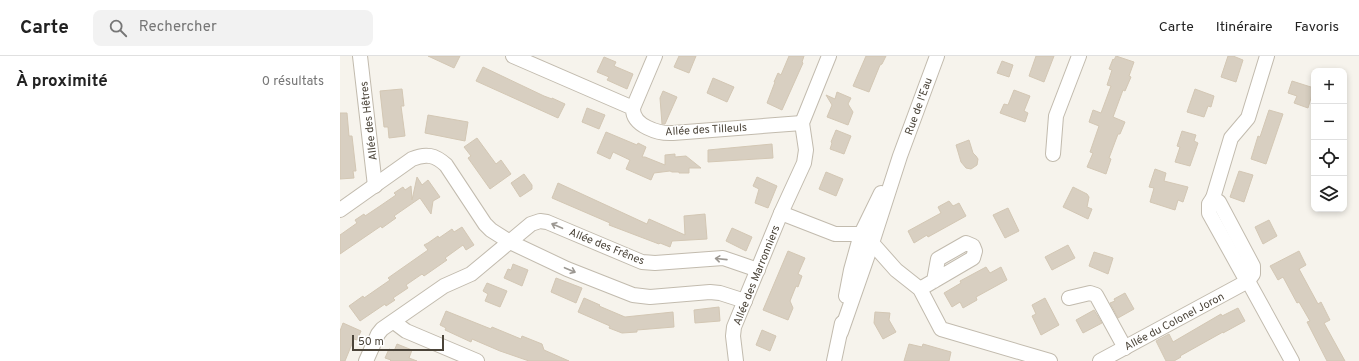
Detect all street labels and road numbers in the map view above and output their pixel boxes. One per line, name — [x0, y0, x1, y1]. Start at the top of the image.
street label: Rue de l'Eau — [902, 76, 936, 137]
street label: Allée des Hêtres — [357, 80, 381, 161]
street label: Allée des Tilleuls — [665, 121, 747, 139]
street label: Allée des Marronniers — [730, 223, 783, 328]
street label: Allée des Frênes — [567, 225, 646, 268]
street label: Allée du Colonel Joron — [1122, 290, 1227, 354]

